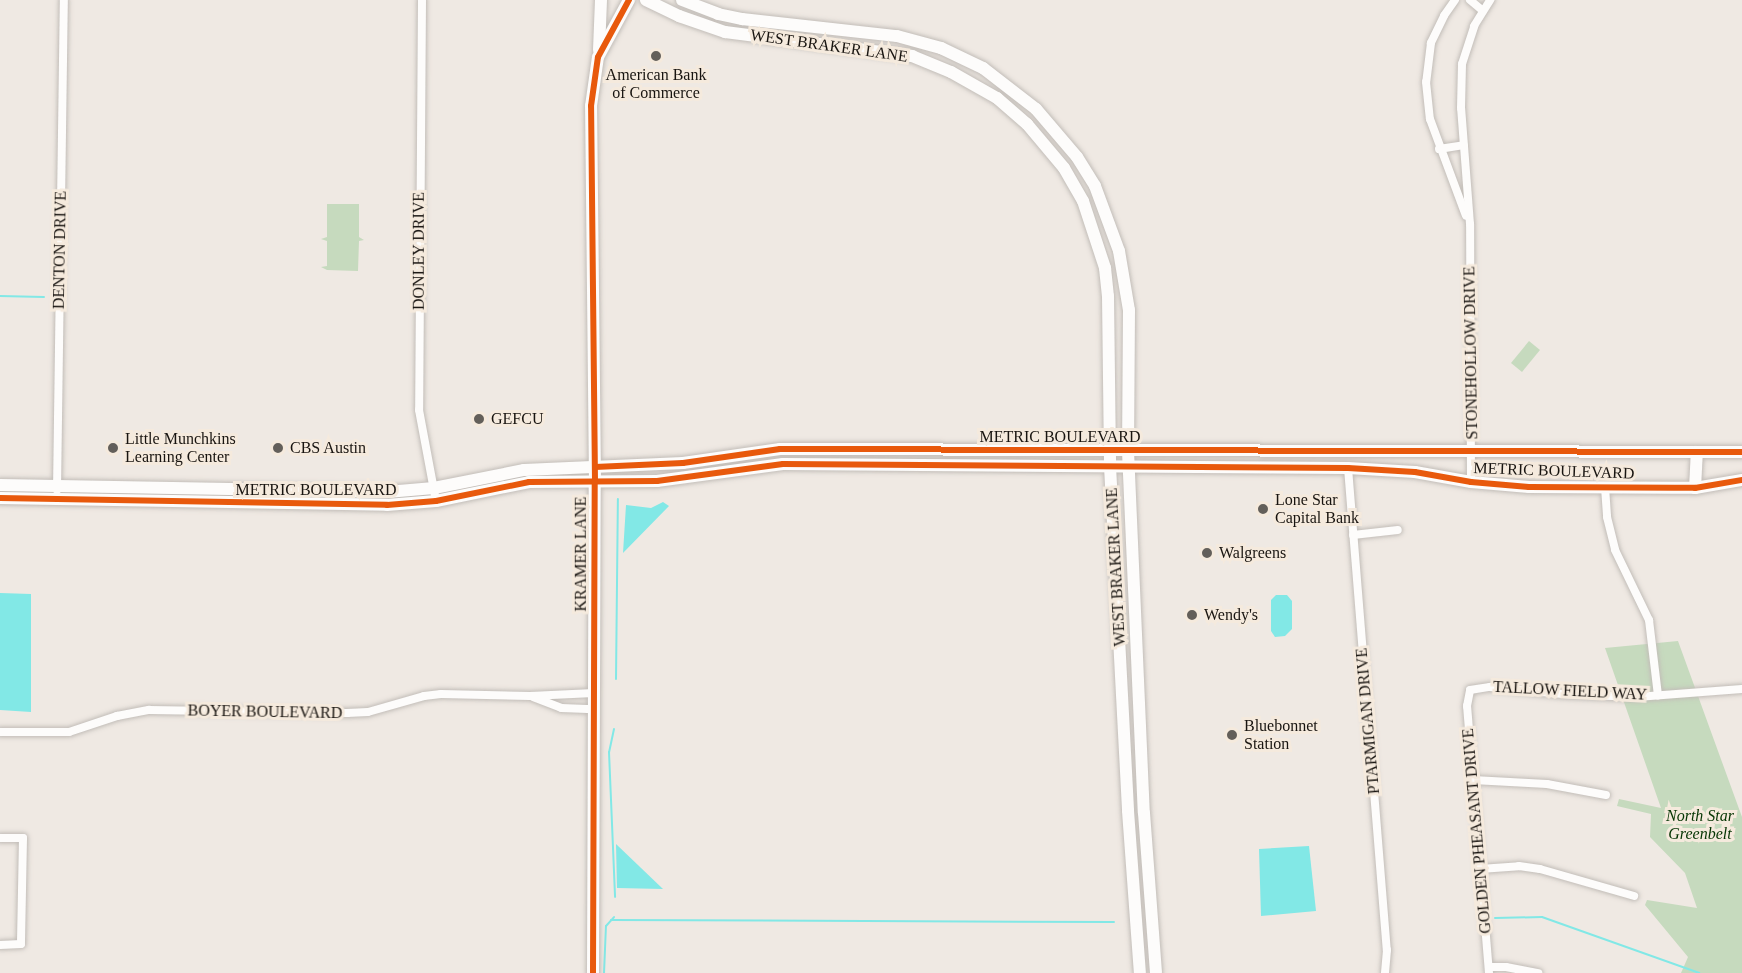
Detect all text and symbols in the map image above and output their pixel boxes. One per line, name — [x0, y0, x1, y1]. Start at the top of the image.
street label: WEST BRAKER LANE — [749, 25, 909, 67]
marker: American Bank of Commerce — [649, 49, 663, 63]
place label: American Bank of Commerce — [606, 65, 706, 103]
street label: DENTON DRIVE — [49, 191, 71, 309]
street label: DONLEY DRIVE — [409, 192, 429, 310]
street label: STONEHOLLOW DRIVE — [1460, 266, 1482, 440]
place label: GEFCU — [491, 409, 543, 429]
marker: GEFCU — [472, 412, 486, 426]
street label: METRIC BOULEVARD — [979, 427, 1141, 447]
place label: Little Munchkins Learning Center — [125, 429, 236, 467]
place label: CBS Austin — [290, 438, 367, 458]
marker: Little Munchkins Learning Center — [106, 441, 120, 455]
marker: CBS Austin — [271, 441, 285, 455]
street label: METRIC BOULEVARD — [1473, 459, 1635, 483]
street label: METRIC BOULEVARD — [235, 480, 397, 500]
street label: WEST BRAKER LANE — [1102, 487, 1130, 647]
place label: Lone Star Capital Bank — [1275, 490, 1359, 528]
street label: KRAMER LANE — [571, 496, 591, 612]
marker: Lone Star Capital Bank — [1256, 502, 1270, 516]
place label: Walgreens — [1219, 543, 1286, 563]
marker: Walgreens — [1200, 546, 1214, 560]
place label: Wendy's — [1204, 605, 1258, 625]
marker: Wendy's — [1185, 608, 1199, 622]
street label: PTARMIGAN DRIVE — [1352, 647, 1384, 795]
street label: TALLOW FIELD WAY — [1492, 677, 1648, 705]
street label: BOYER BOULEVARD — [187, 701, 343, 723]
place label: Bluebonnet Station — [1244, 716, 1318, 754]
street label: GOLDEN PHEASANT DRIVE — [1458, 727, 1496, 935]
marker: Bluebonnet Station — [1225, 728, 1239, 742]
park label: North Star Greenbelt — [1666, 806, 1734, 844]

